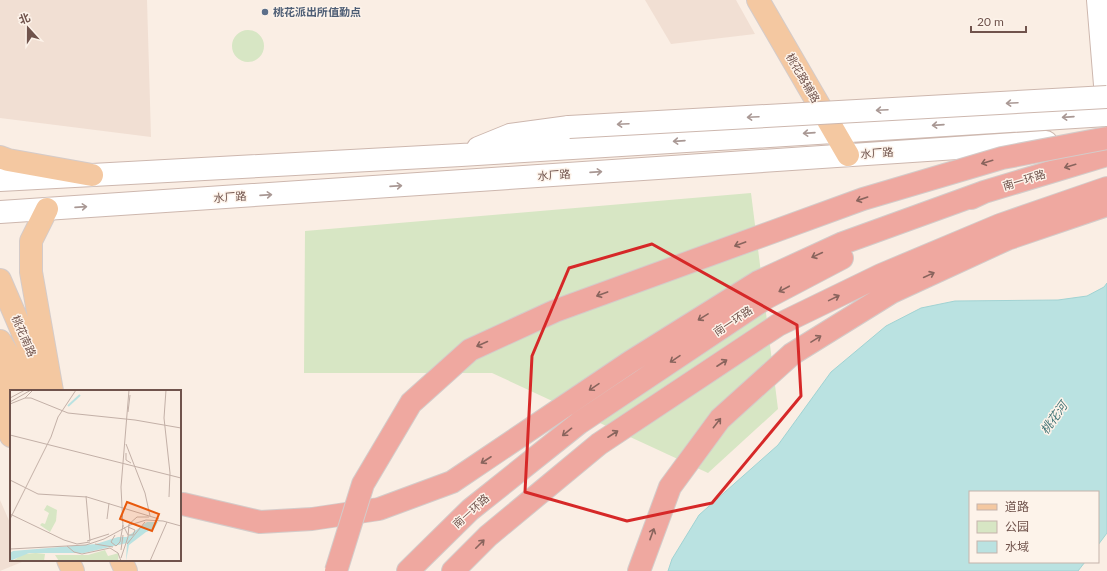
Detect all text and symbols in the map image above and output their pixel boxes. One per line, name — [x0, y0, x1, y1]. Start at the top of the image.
place label: 桃花派出所值勤点 — [273, 5, 361, 18]
marker: 桃花派出所值勤点 — [260, 7, 270, 17]
north arrow — [8, 8, 48, 48]
scale bar — [971, 8, 1026, 34]
text: 北 — [17, 10, 32, 26]
text: 20 m — [977, 14, 1004, 29]
street label: 桃花路辅路 — [784, 51, 823, 105]
one-way arrow — [1006, 99, 1019, 106]
one-way arrow — [876, 106, 889, 113]
one-way arrow — [747, 113, 760, 121]
one-way arrow — [1062, 113, 1075, 121]
one-way arrow — [617, 121, 630, 128]
one-way arrow — [932, 122, 945, 129]
one-way arrow — [803, 130, 816, 137]
one-way arrow — [673, 138, 686, 145]
street label: 水厂路 — [860, 145, 894, 160]
one-way arrow — [980, 159, 993, 166]
one-way arrow — [1063, 163, 1076, 170]
street label: 水厂路 — [537, 167, 571, 182]
street label: 南一环路 — [1001, 167, 1047, 192]
one-way arrow — [589, 169, 602, 176]
one-way arrow — [389, 182, 402, 189]
street label: 水厂路 — [213, 189, 247, 204]
one-way arrow — [259, 191, 272, 198]
one-way arrow — [856, 196, 868, 204]
one-way arrow — [74, 203, 87, 210]
one-way arrow — [734, 241, 746, 249]
one-way arrow — [811, 252, 823, 259]
one-way arrow — [923, 271, 935, 279]
one-way arrow — [778, 286, 790, 293]
one-way arrow — [597, 291, 609, 299]
one-way arrow — [828, 294, 840, 301]
street label: 南一环路 — [711, 303, 755, 338]
street label: 桃花南路 — [10, 313, 39, 359]
one-way arrow — [697, 313, 709, 321]
one-way arrow — [810, 335, 822, 343]
one-way arrow — [477, 341, 489, 348]
one-way arrow — [669, 355, 680, 363]
one-way arrow — [716, 359, 727, 367]
one-way arrow — [588, 383, 599, 391]
inset map — [10, 390, 181, 561]
water label: 桃花河 — [1037, 397, 1071, 437]
one-way arrow — [713, 418, 721, 429]
one-way arrow — [562, 428, 573, 437]
one-way arrow — [607, 430, 618, 438]
one-way arrow — [480, 455, 491, 464]
street label: 南一环路 — [450, 491, 491, 530]
legend — [969, 491, 1099, 563]
text: 道路 — [1005, 499, 1029, 514]
text: 公园 — [1005, 519, 1029, 534]
one-way arrow — [649, 529, 657, 541]
one-way arrow — [475, 539, 485, 548]
text: 水域 — [1005, 539, 1029, 554]

